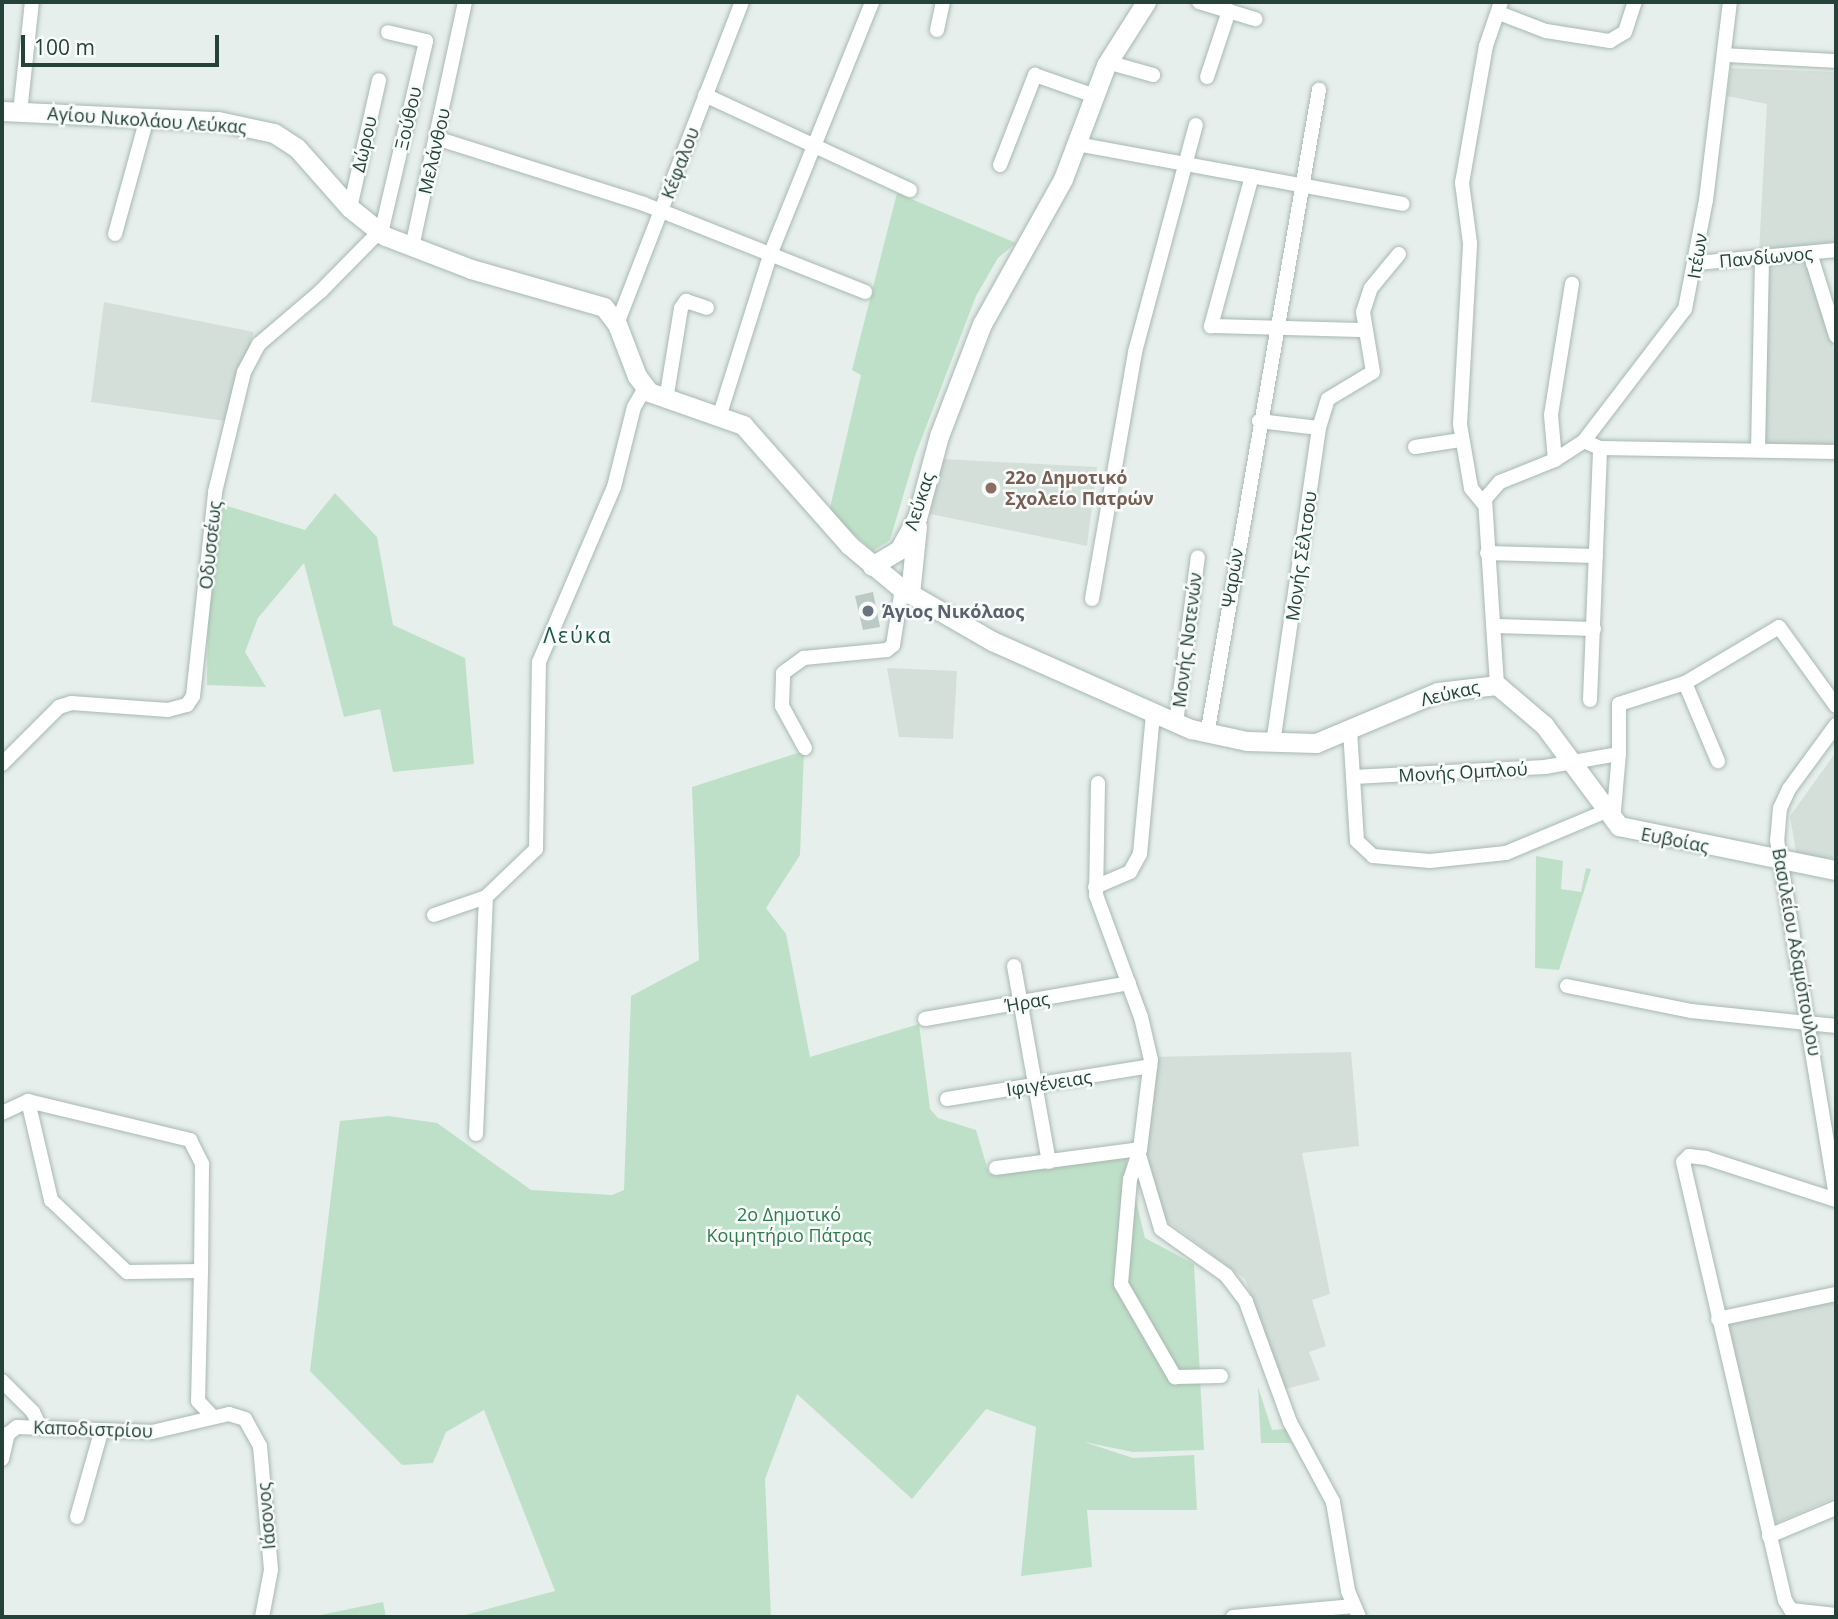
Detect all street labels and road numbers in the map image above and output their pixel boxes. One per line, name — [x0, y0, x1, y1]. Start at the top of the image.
street label: Ξούθου — [390, 84, 426, 152]
street label: Αγίου Νικολάου Λεύκας — [47, 102, 247, 138]
street label: Μελάνθου — [414, 106, 454, 196]
street label: Δώρου — [347, 114, 381, 174]
street label: Κέφαλου — [656, 124, 704, 202]
street label: Ιτέων — [1683, 232, 1711, 280]
street label: Πανδίωνος — [1718, 242, 1814, 272]
street label: Λεύκας — [900, 469, 938, 533]
street label: Μονής Σέλτσου — [1281, 490, 1321, 622]
street label: Οδυσσέως — [195, 500, 225, 590]
street label: Ψαρών — [1217, 547, 1247, 609]
street label: Μονής Νοτενών — [1168, 571, 1206, 709]
street label: Λεύκας — [1419, 676, 1481, 710]
street label: Μονής Ομπλού — [1398, 758, 1528, 786]
street label: Ευβοίας — [1639, 823, 1711, 857]
street label: Βασιλείου Αδαμόπουλου — [1768, 846, 1826, 1058]
street label: Ήρας — [1003, 987, 1051, 1017]
street label: Ιφιγένειας — [1005, 1066, 1093, 1100]
street label: Καποδιστρίου — [33, 1416, 153, 1442]
street label: Ιάσονος — [252, 1482, 280, 1550]

